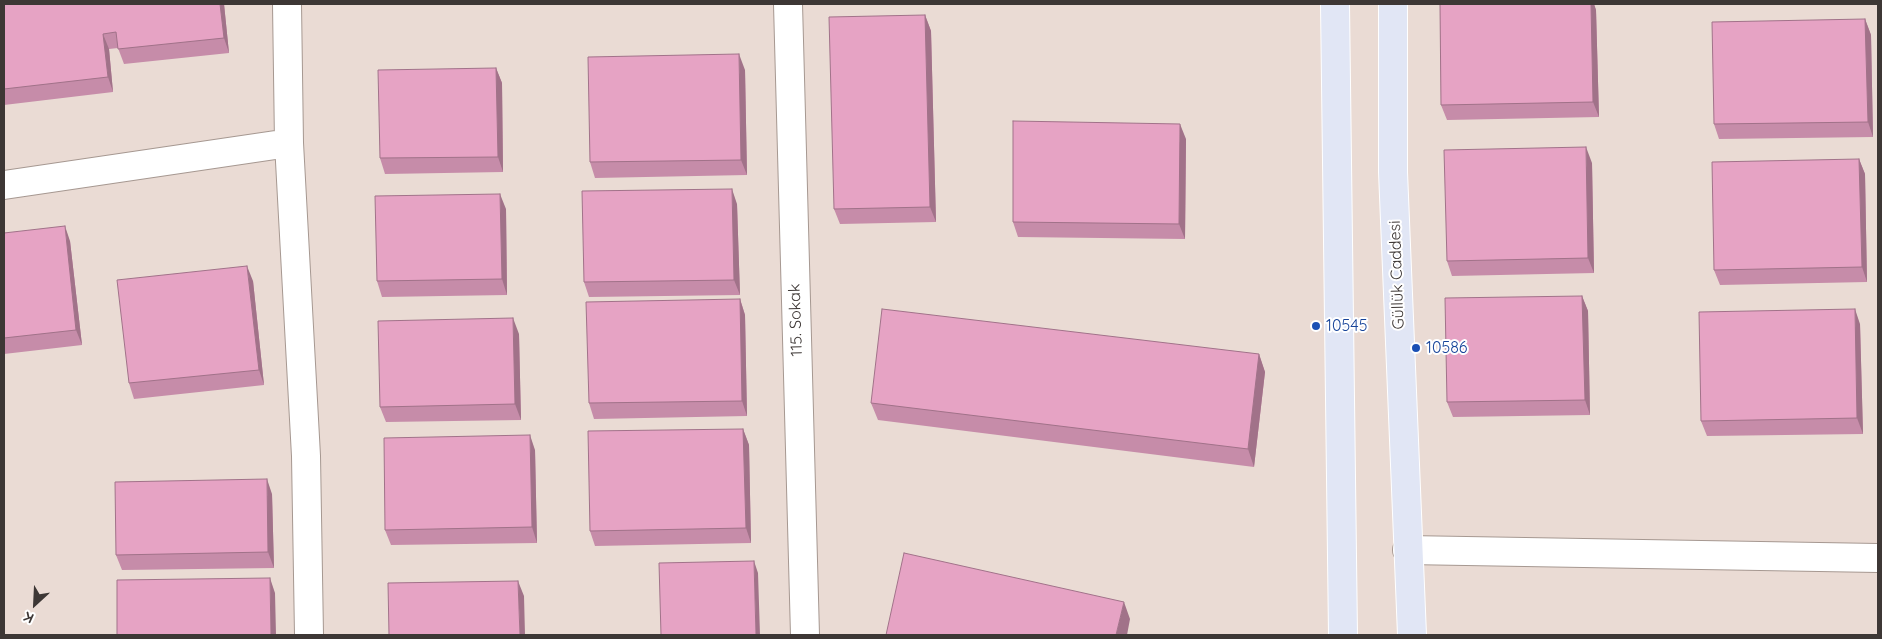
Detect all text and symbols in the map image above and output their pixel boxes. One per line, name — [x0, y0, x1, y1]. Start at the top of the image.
street label: Güllük Caddesi — [1386, 220, 1408, 330]
street label: 115. Sokak — [785, 283, 807, 357]
place label: 10545 — [1326, 316, 1367, 336]
marker: 10545 — [1310, 320, 1322, 332]
place label: 10586 — [1426, 338, 1467, 358]
marker: 10586 — [1410, 342, 1422, 354]
north arrow — [10, 579, 60, 629]
text: K — [21, 608, 37, 628]

